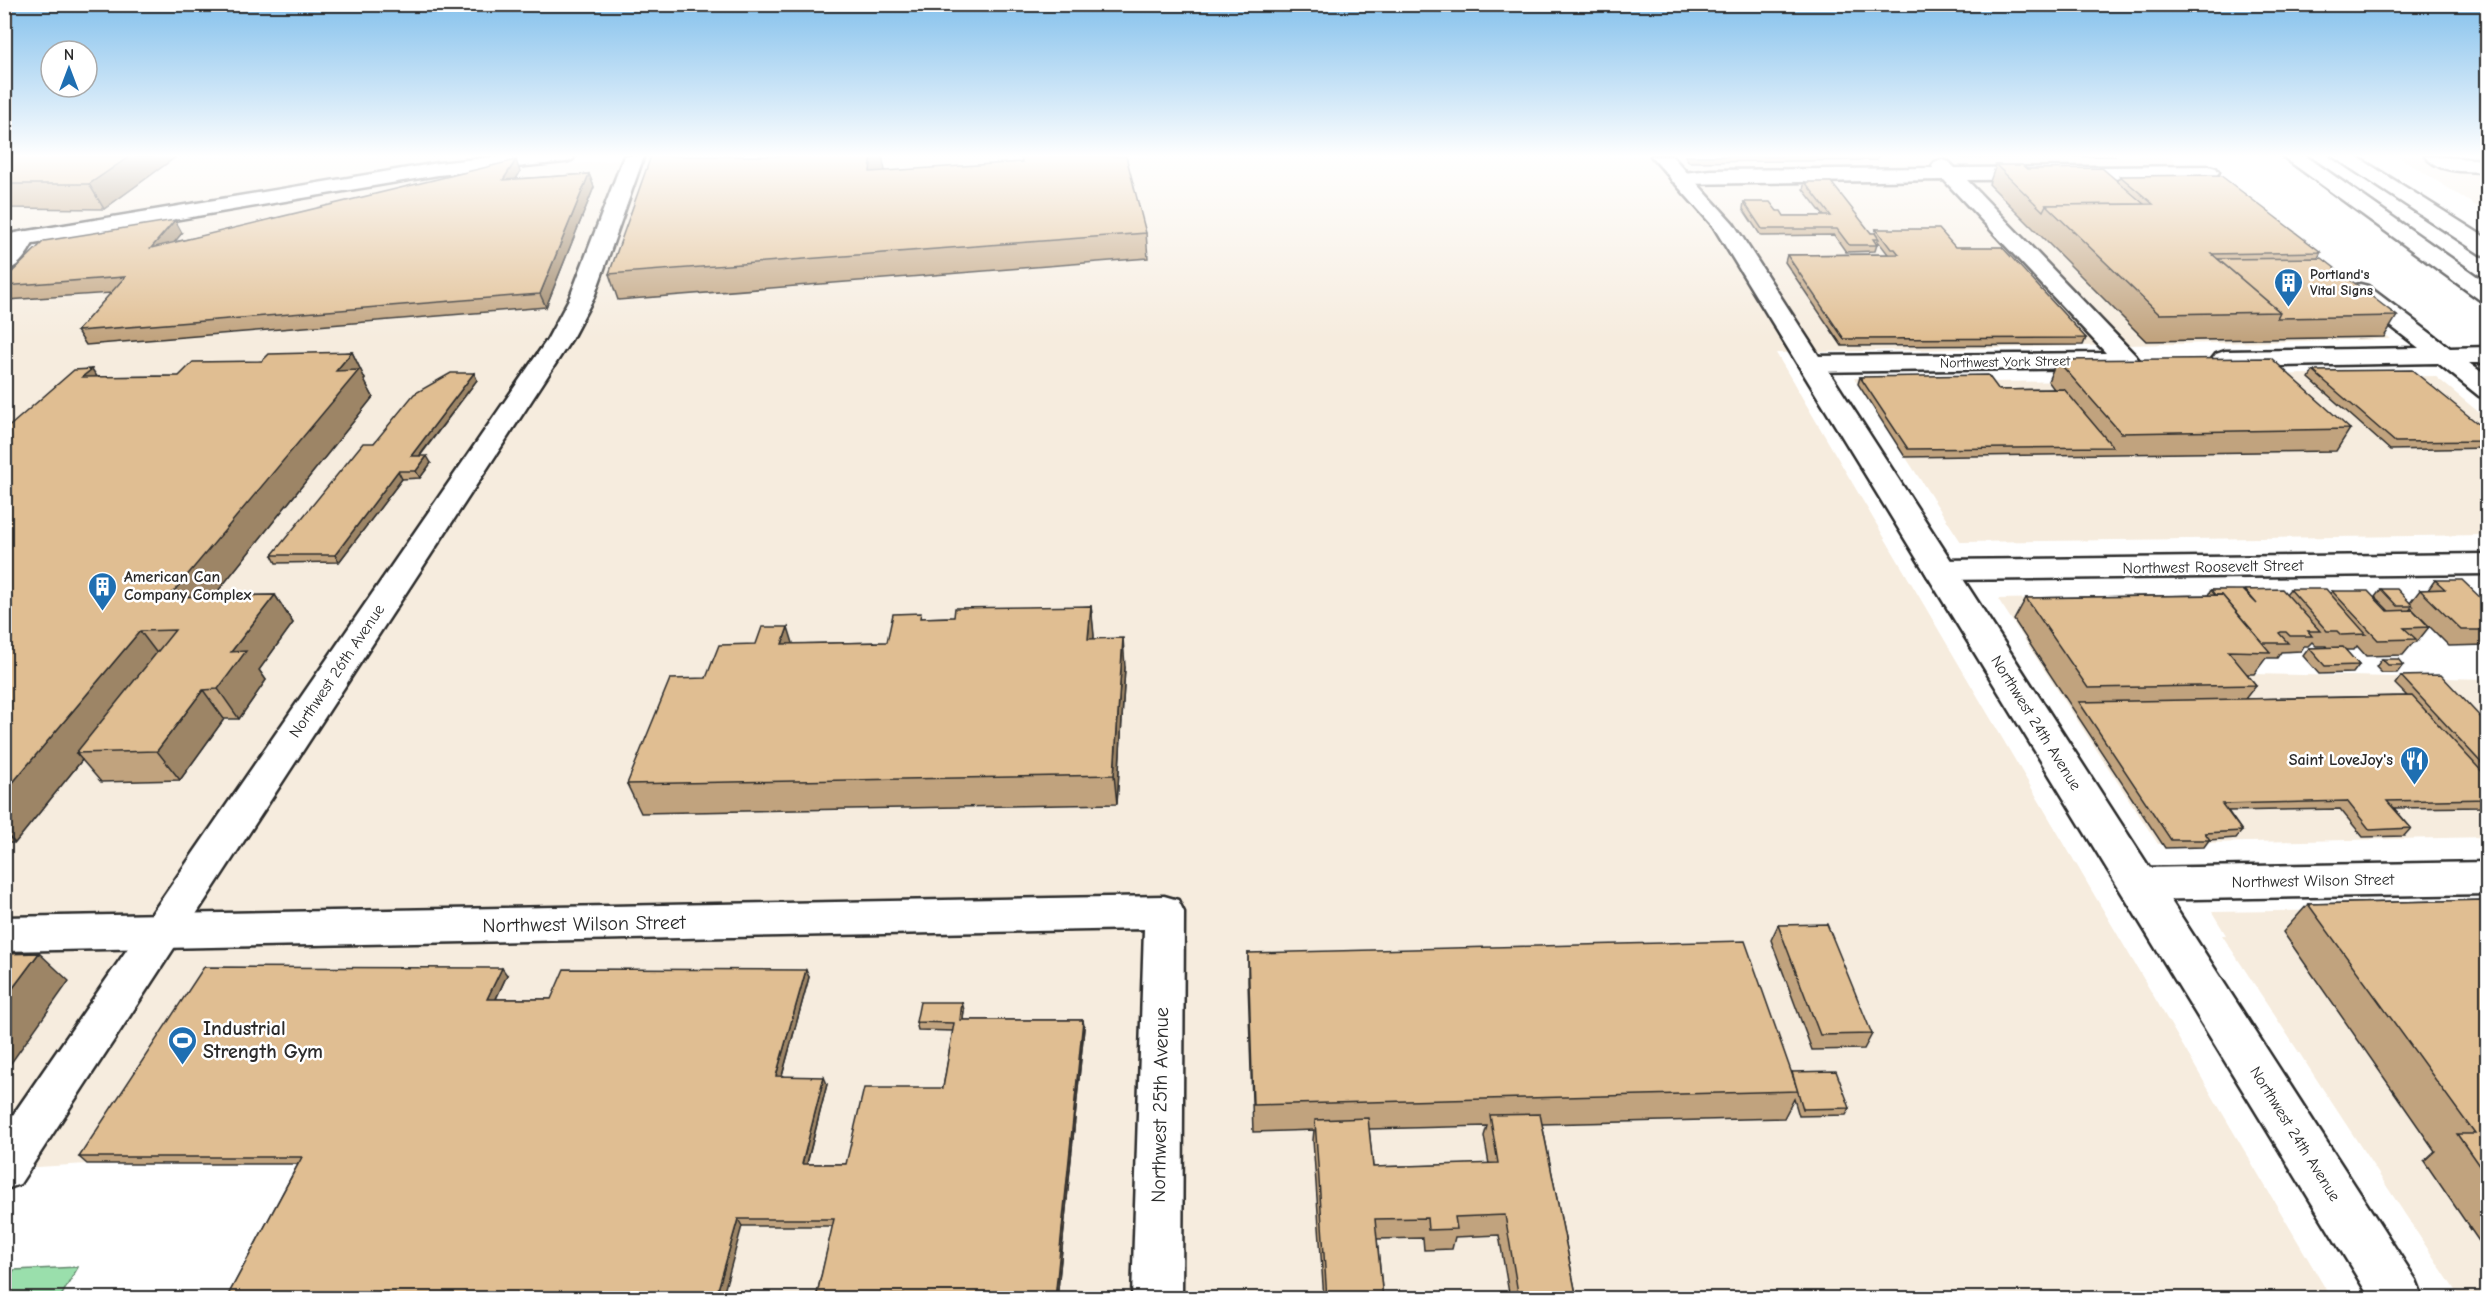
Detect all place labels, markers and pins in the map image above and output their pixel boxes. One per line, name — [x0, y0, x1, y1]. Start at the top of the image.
building icon: Portland's Vital Signs — [2273, 266, 2305, 308]
place label: Portland's Vital Signs — [2310, 266, 2373, 299]
place label: American Can Company Complex — [124, 568, 251, 604]
building icon: American Can Company Complex — [87, 570, 119, 612]
restaurant icon: Saint LoveJoy's — [2398, 744, 2430, 786]
place label: Saint LoveJoy's — [2289, 751, 2393, 769]
place label: Industrial Strength Gym — [203, 1017, 323, 1063]
sports icon: Industrial Strength Gym — [166, 1024, 198, 1066]

